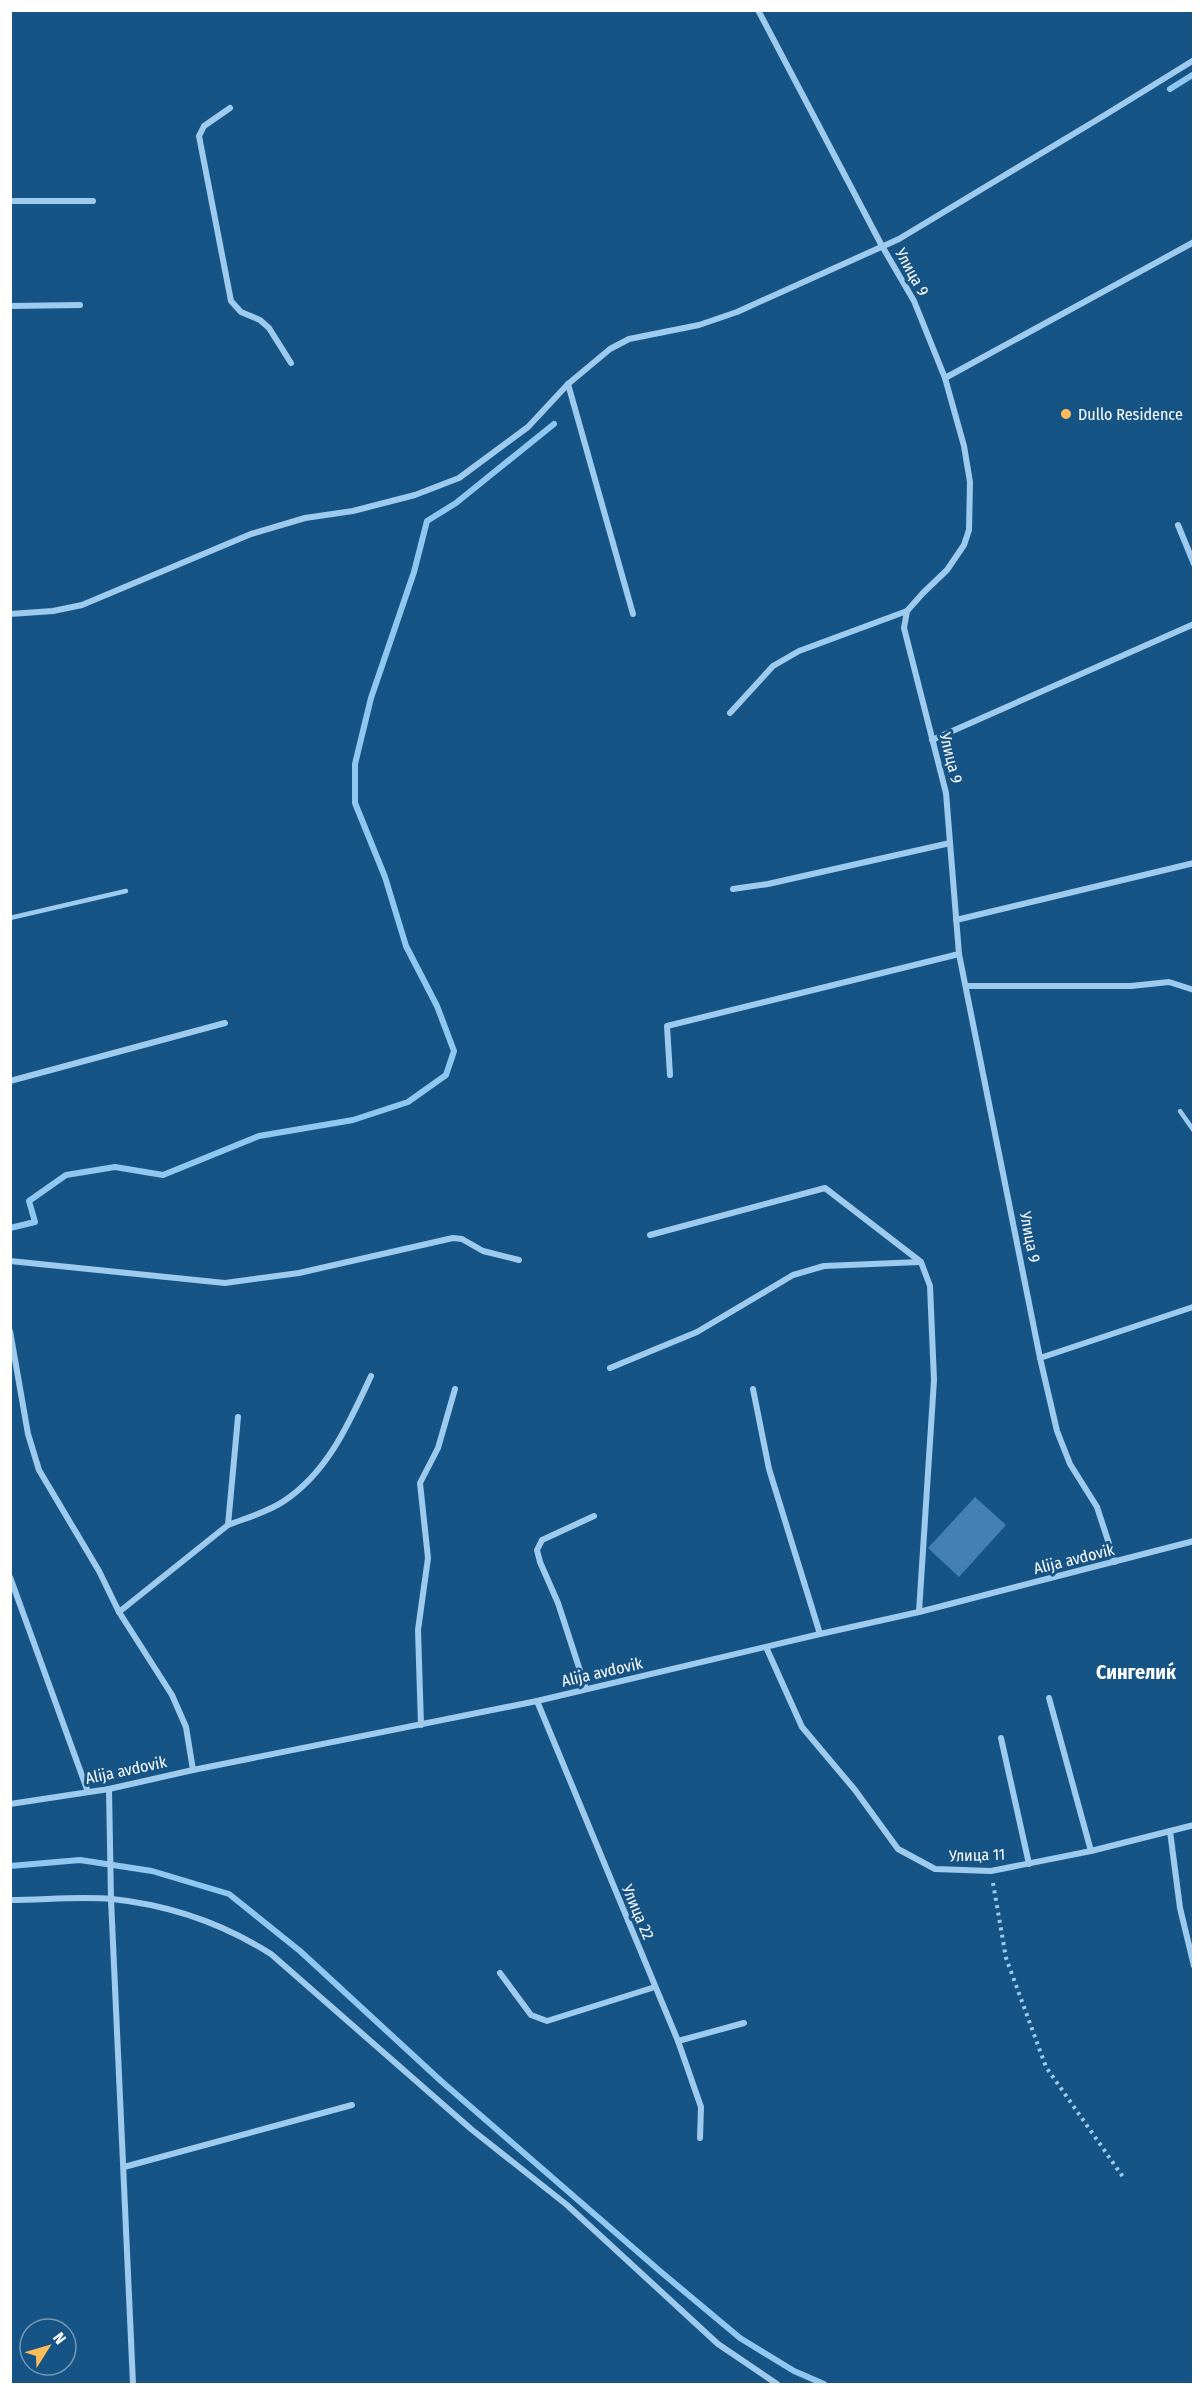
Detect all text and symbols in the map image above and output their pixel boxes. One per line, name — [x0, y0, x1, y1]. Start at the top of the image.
street label: Улица 9 — [891, 244, 933, 299]
place label: Dullo Residence — [1078, 405, 1183, 424]
marker: Dullo Residence — [1059, 407, 1073, 421]
street label: Улица 9 — [935, 730, 967, 786]
street label: Улица 9 — [1016, 1209, 1044, 1264]
street label: Alija avdovik — [1032, 1540, 1117, 1578]
street label: Alija avdovik — [560, 1653, 645, 1691]
district label: Сингелиќ — [1096, 1660, 1177, 1684]
street label: Alija avdovik — [84, 1752, 169, 1788]
street label: Улица 11 — [948, 1845, 1005, 1866]
street label: Улица 22 — [618, 1881, 658, 1942]
north arrow — [18, 2317, 78, 2377]
text: N — [49, 2329, 70, 2348]

